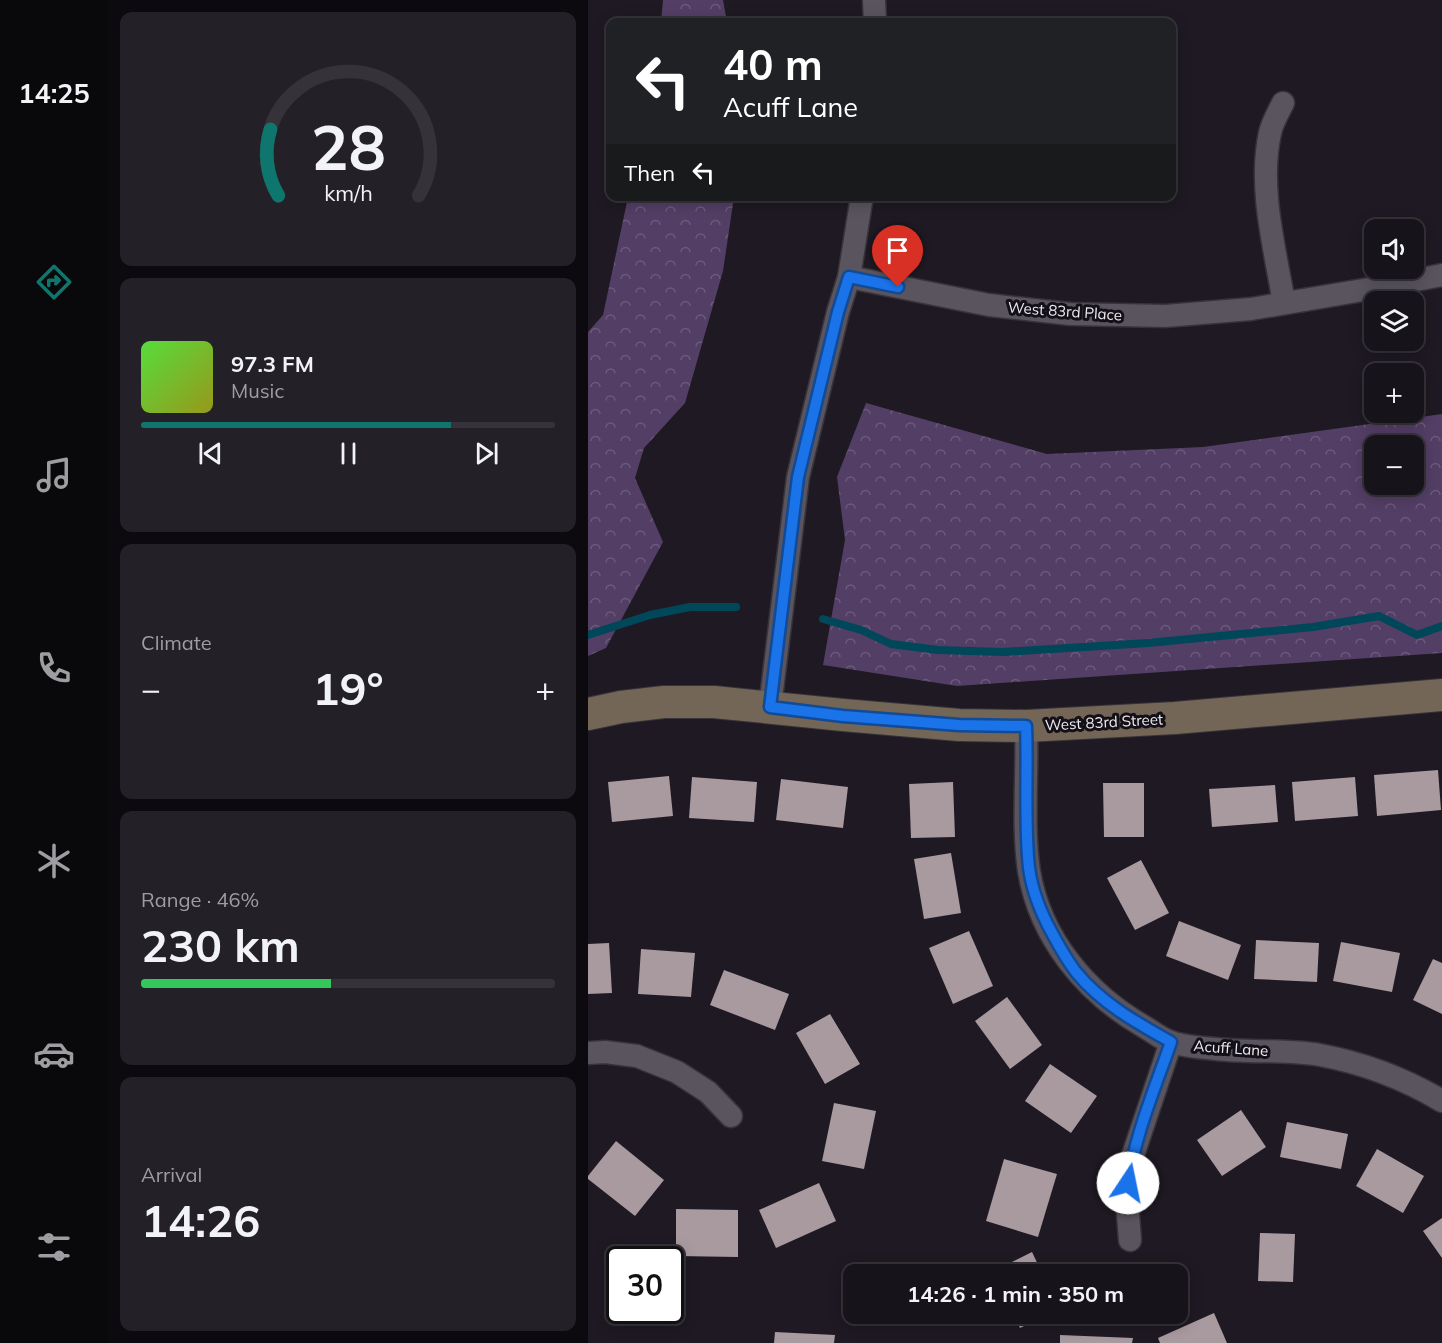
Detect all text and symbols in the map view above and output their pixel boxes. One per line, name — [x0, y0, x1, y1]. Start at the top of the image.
text: 40 m — [723, 38, 823, 91]
icon: left — [624, 42, 702, 120]
text: 14:25 — [18, 76, 90, 110]
text: Acuff Lane — [723, 90, 858, 124]
text: 28 — [311, 107, 385, 186]
icon: left — [687, 156, 720, 189]
text: Then — [624, 159, 675, 187]
text: km/h — [324, 179, 372, 206]
map controls — [1364, 219, 1424, 495]
button: sound — [1364, 219, 1424, 279]
pin — [872, 225, 923, 287]
icon: arrive — [881, 234, 914, 267]
icon: directions — [33, 261, 75, 303]
button: layers — [1364, 291, 1424, 351]
street label: West 83rd Place — [1007, 298, 1123, 324]
text: 97.3 FM — [231, 350, 314, 378]
button: + — [1364, 363, 1424, 423]
text: Music — [231, 378, 284, 403]
button: − — [1364, 435, 1424, 495]
icon: previous — [194, 437, 227, 470]
icon: pause — [332, 437, 365, 470]
icon: next — [470, 437, 503, 470]
icon: music — [33, 454, 75, 496]
text: Climate — [141, 630, 212, 655]
icon: phone — [33, 647, 75, 689]
text: 19° — [312, 660, 384, 716]
text: − — [141, 668, 161, 709]
text: + — [535, 668, 555, 709]
street label: West 83rd Street — [1044, 709, 1164, 735]
icon: climate — [33, 840, 75, 882]
text: Range · 46% — [141, 887, 259, 912]
text: 230 km — [141, 917, 300, 973]
icon: car — [33, 1033, 75, 1075]
street label: Acuff Lane — [1193, 1036, 1269, 1060]
position arrow — [1096, 1151, 1160, 1215]
text: Arrival — [141, 1162, 202, 1187]
text: 14:26 — [141, 1192, 260, 1248]
icon: filters — [33, 1226, 75, 1268]
speed limit sign: 30 — [606, 1246, 684, 1324]
text: 14:26 · 1 min · 350 m — [907, 1280, 1124, 1308]

